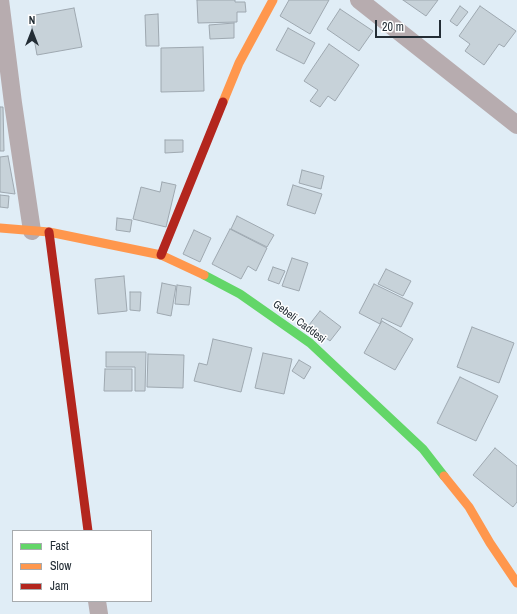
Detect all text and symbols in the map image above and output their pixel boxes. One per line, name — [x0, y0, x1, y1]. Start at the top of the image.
north arrow — [12, 12, 52, 52]
scale bar — [377, 12, 443, 38]
text: N — [29, 13, 35, 27]
text: 20 m — [382, 19, 404, 35]
street label: Gebeli Caddesi — [270, 298, 328, 346]
legend — [12, 530, 152, 602]
text: Fast — [50, 538, 69, 554]
text: Slow — [50, 558, 71, 574]
text: Jam — [50, 578, 69, 594]

